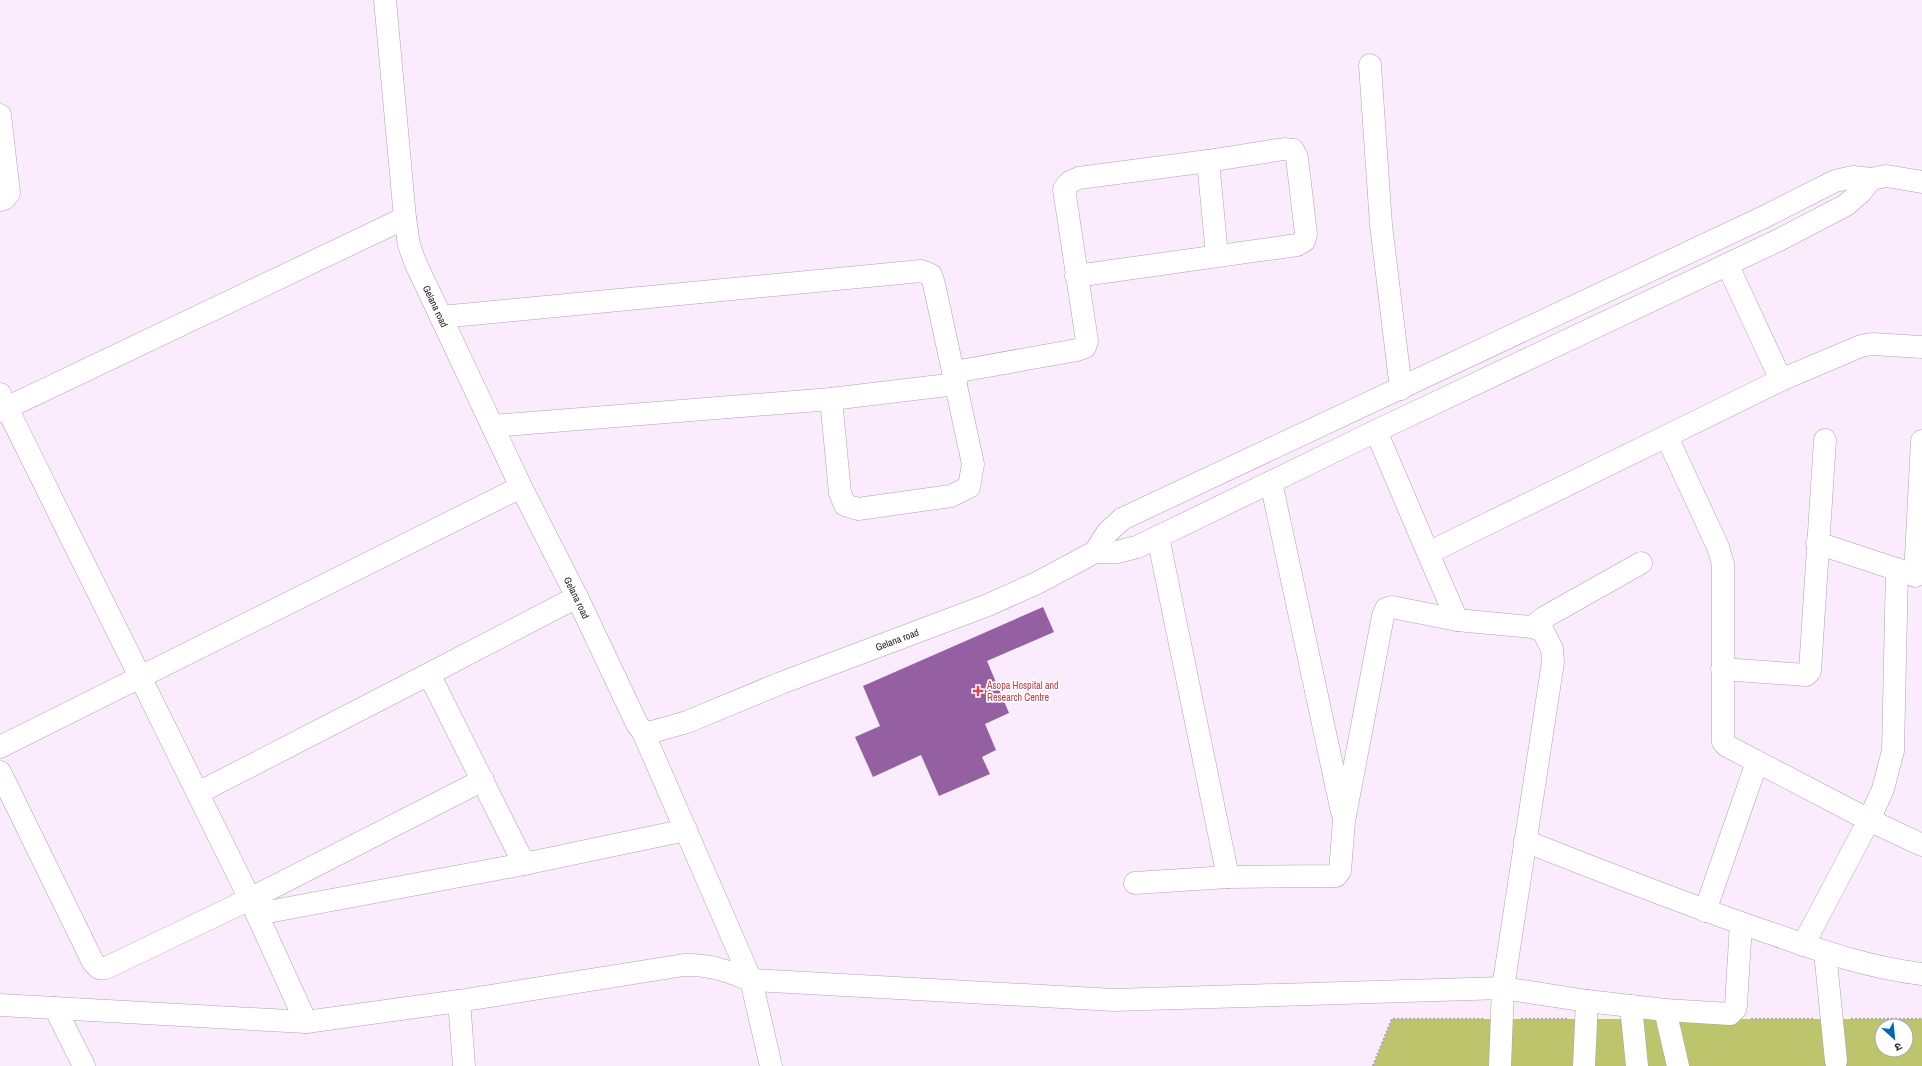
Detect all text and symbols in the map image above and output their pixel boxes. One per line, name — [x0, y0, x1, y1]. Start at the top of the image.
street label: Gelana road — [420, 283, 451, 330]
street label: Gelana road — [561, 575, 592, 621]
street label: Gelana road — [874, 626, 921, 654]
place label: Asopa Hospital and Research Centre — [986, 679, 1059, 704]
marker: Asopa Hospital and Research Centre — [972, 685, 984, 697]
north arrow — [1874, 1018, 1914, 1058]
text: उ — [1892, 1039, 1905, 1055]

